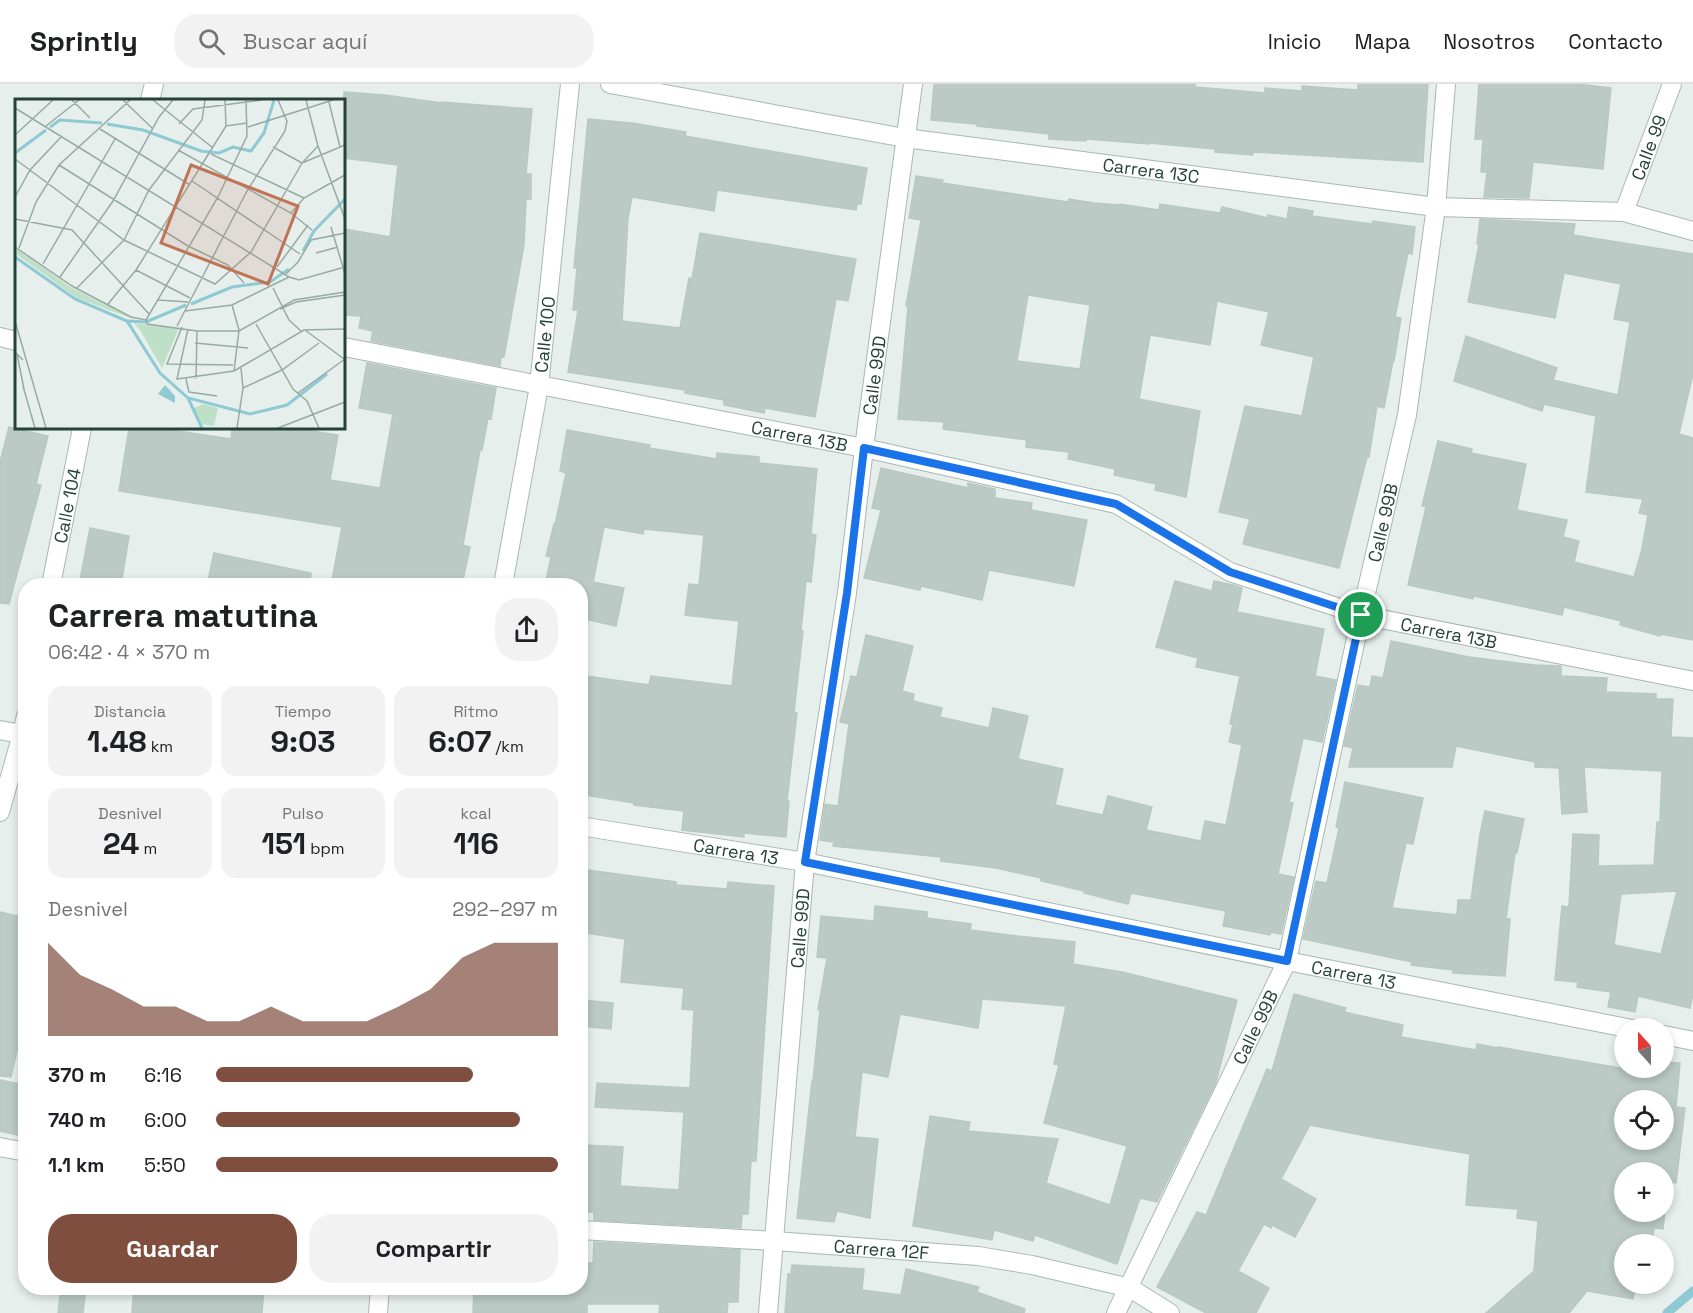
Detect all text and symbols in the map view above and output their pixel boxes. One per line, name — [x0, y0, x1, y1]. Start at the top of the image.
search box — [174, 14, 594, 68]
text: Sprintly — [30, 23, 138, 59]
icon: search — [195, 25, 228, 58]
text: Buscar aquí — [243, 27, 367, 55]
text: Inicio — [1268, 28, 1322, 55]
text: Mapa — [1355, 28, 1410, 55]
text: Nosotros — [1443, 28, 1535, 55]
text: Contacto — [1568, 28, 1663, 55]
inset map — [15, 99, 345, 429]
street label: Calle 99 — [1625, 111, 1671, 183]
street label: Carrera 13C — [1101, 152, 1201, 188]
street label: Calle 100 — [529, 295, 560, 374]
street label: Calle 99D — [857, 334, 891, 417]
street label: Carrera 13B — [749, 415, 850, 456]
street label: Calle 104 — [48, 466, 85, 545]
street label: Calle 99B — [1362, 481, 1402, 564]
pin — [1335, 589, 1386, 640]
text: Carrera matutina — [48, 595, 318, 637]
button: share — [495, 598, 558, 661]
icon: arrive — [1344, 598, 1377, 631]
street label: Carrera 13B — [1399, 612, 1499, 653]
text: 06:42 · 4 × 370 m — [48, 639, 210, 665]
text: Distancia — [94, 701, 166, 722]
text: Tiempo — [275, 701, 331, 722]
text: Ritmo — [453, 701, 499, 722]
text: 1.48 — [87, 722, 147, 761]
text: 9:03 — [270, 722, 336, 761]
text: 6:07 — [428, 722, 491, 761]
text: km — [147, 736, 173, 757]
text: /km — [491, 736, 524, 757]
text: Desnivel — [98, 803, 162, 824]
text: Pulso — [282, 803, 324, 824]
text: kcal — [461, 803, 491, 824]
text: 24 — [103, 824, 139, 863]
text: 151 — [261, 824, 306, 863]
text: 116 — [453, 824, 499, 863]
street label: Carrera 13 — [692, 833, 780, 869]
text: m — [139, 838, 157, 859]
text: bpm — [306, 838, 345, 859]
street label: Calle 99D — [785, 887, 814, 969]
text: Desnivel — [48, 896, 128, 922]
text: 292–297 m — [452, 896, 558, 922]
street label: Carrera 13 — [1310, 955, 1398, 994]
street label: Calle 99B — [1227, 986, 1283, 1068]
north arrow — [1614, 1018, 1674, 1078]
map controls — [1614, 1018, 1674, 1294]
text: 370 m — [48, 1062, 106, 1088]
text: 6:16 — [144, 1062, 182, 1088]
button: locate — [1614, 1090, 1674, 1150]
text: 740 m — [48, 1107, 106, 1133]
text: 6:00 — [144, 1107, 187, 1133]
text: 1.1 km — [48, 1152, 104, 1178]
text: 5:50 — [144, 1152, 186, 1178]
button: + — [1614, 1162, 1674, 1222]
button: Guardar — [48, 1214, 297, 1283]
button: Compartir — [309, 1214, 558, 1283]
street label: Carrera 12F — [833, 1234, 930, 1264]
button: − — [1614, 1234, 1674, 1294]

